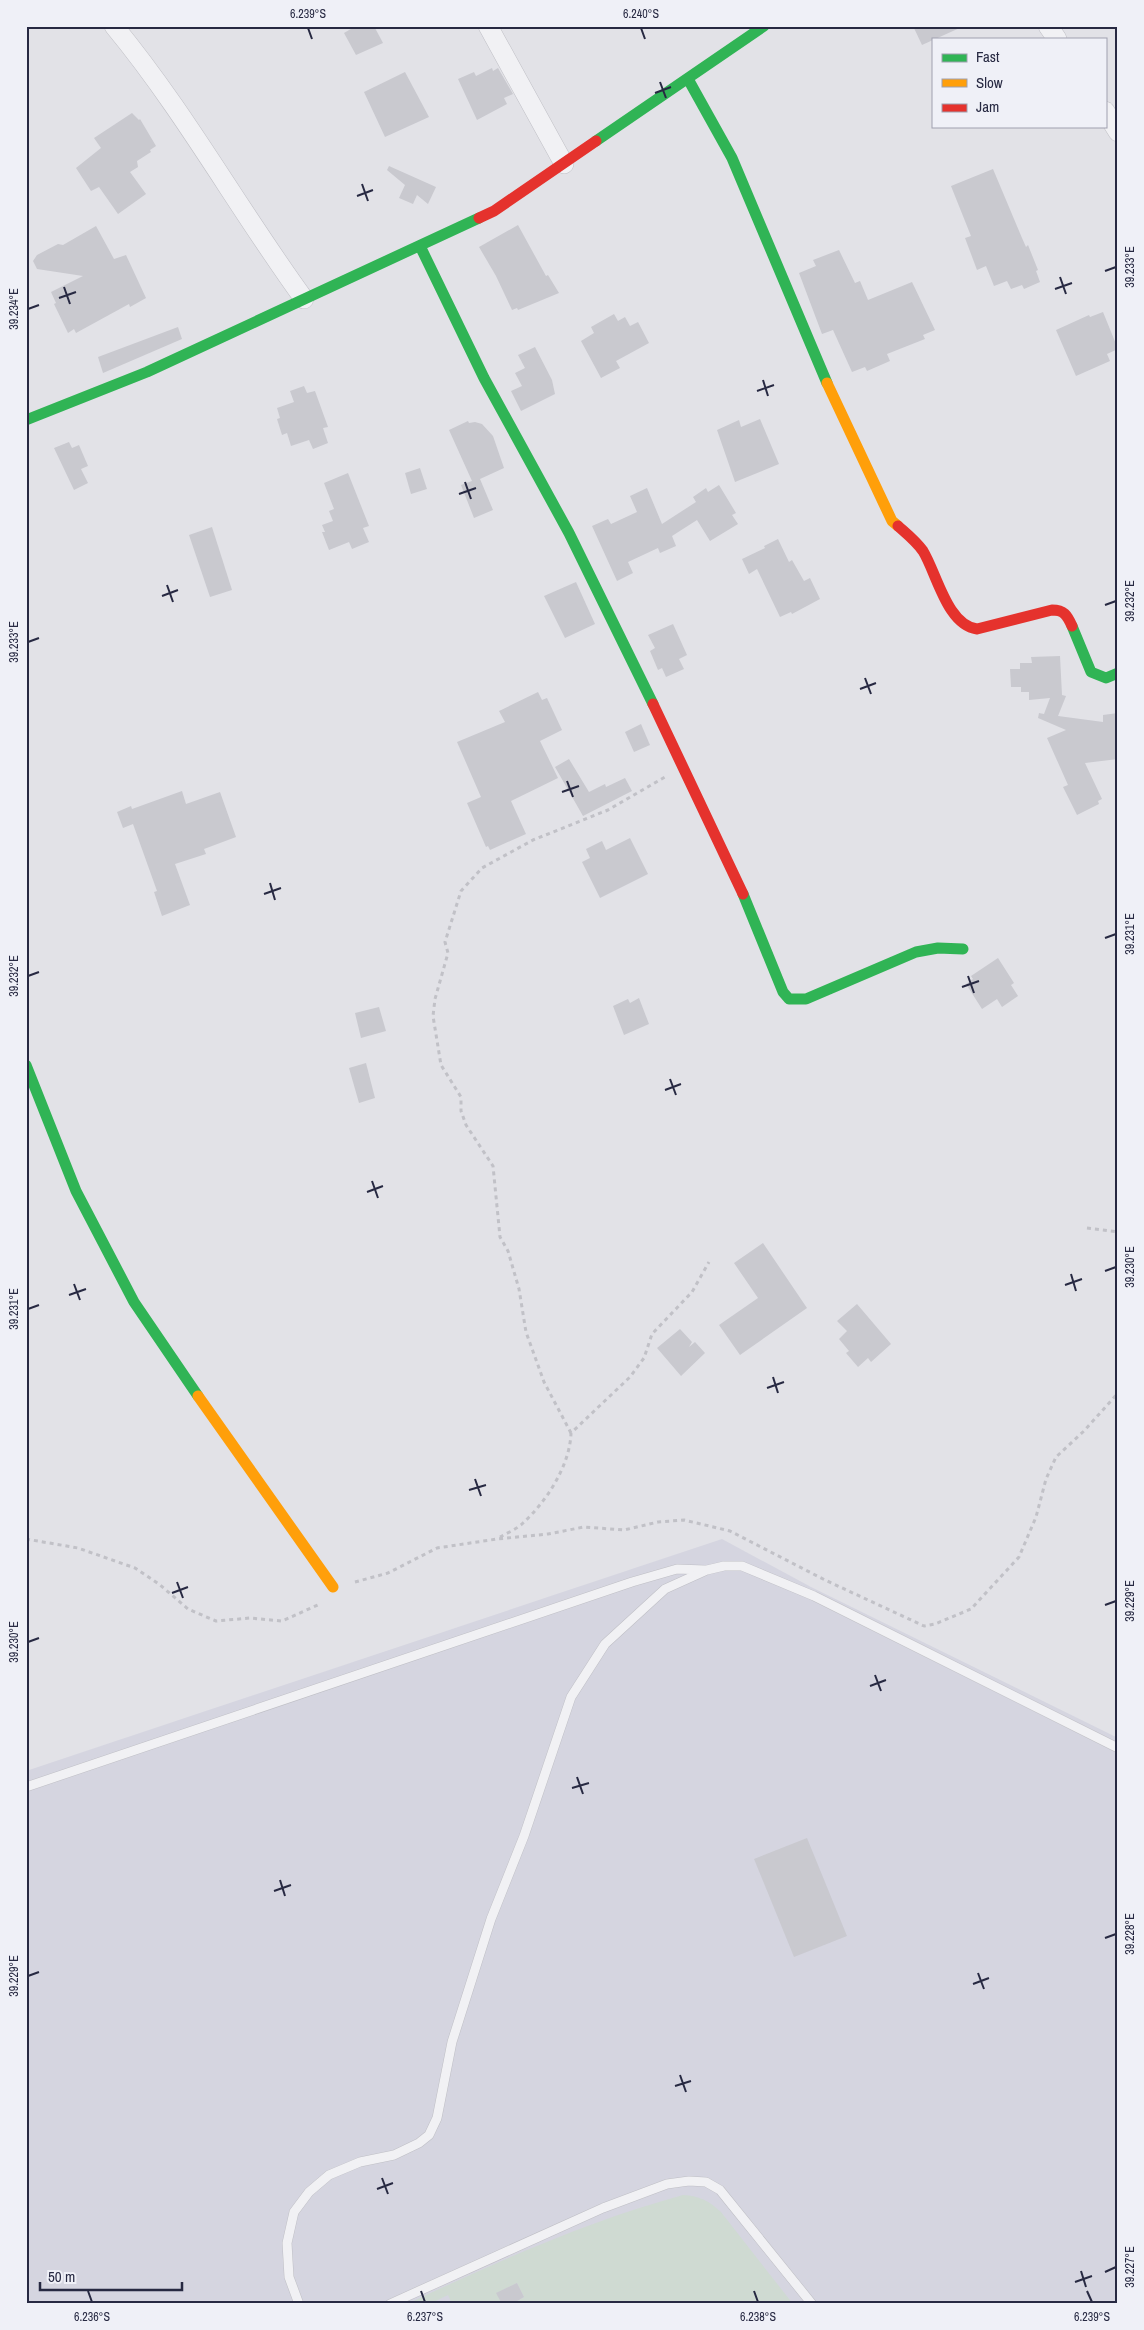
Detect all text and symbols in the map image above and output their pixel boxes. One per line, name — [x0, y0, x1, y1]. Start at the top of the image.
text: 6.239°S — [290, 6, 326, 22]
text: 6.240°S — [623, 6, 659, 22]
legend — [932, 38, 1106, 128]
text: Fast — [976, 46, 1000, 67]
text: Slow — [976, 72, 1003, 93]
text: Jam — [976, 96, 999, 117]
text: 39.233°E — [1122, 246, 1138, 288]
text: 39.234°E — [6, 288, 22, 330]
text: 39.232°E — [1122, 580, 1138, 622]
text: 39.233°E — [6, 621, 22, 663]
text: 39.231°E — [1122, 913, 1138, 955]
text: 39.232°E — [6, 955, 22, 997]
text: 39.230°E — [1122, 1246, 1138, 1288]
text: 39.231°E — [6, 1288, 22, 1330]
text: 39.229°E — [1122, 1580, 1138, 1622]
text: 39.230°E — [6, 1621, 22, 1663]
text: 39.228°E — [1122, 1913, 1138, 1955]
text: 39.229°E — [6, 1955, 22, 1997]
text: 39.227°E — [1122, 2246, 1138, 2288]
scale bar — [40, 2260, 182, 2292]
text: 50 m — [48, 2266, 75, 2287]
text: 6.236°S — [74, 2309, 110, 2325]
text: 6.237°S — [407, 2309, 443, 2325]
text: 6.238°S — [740, 2309, 776, 2325]
text: 6.239°S — [1074, 2309, 1110, 2325]

